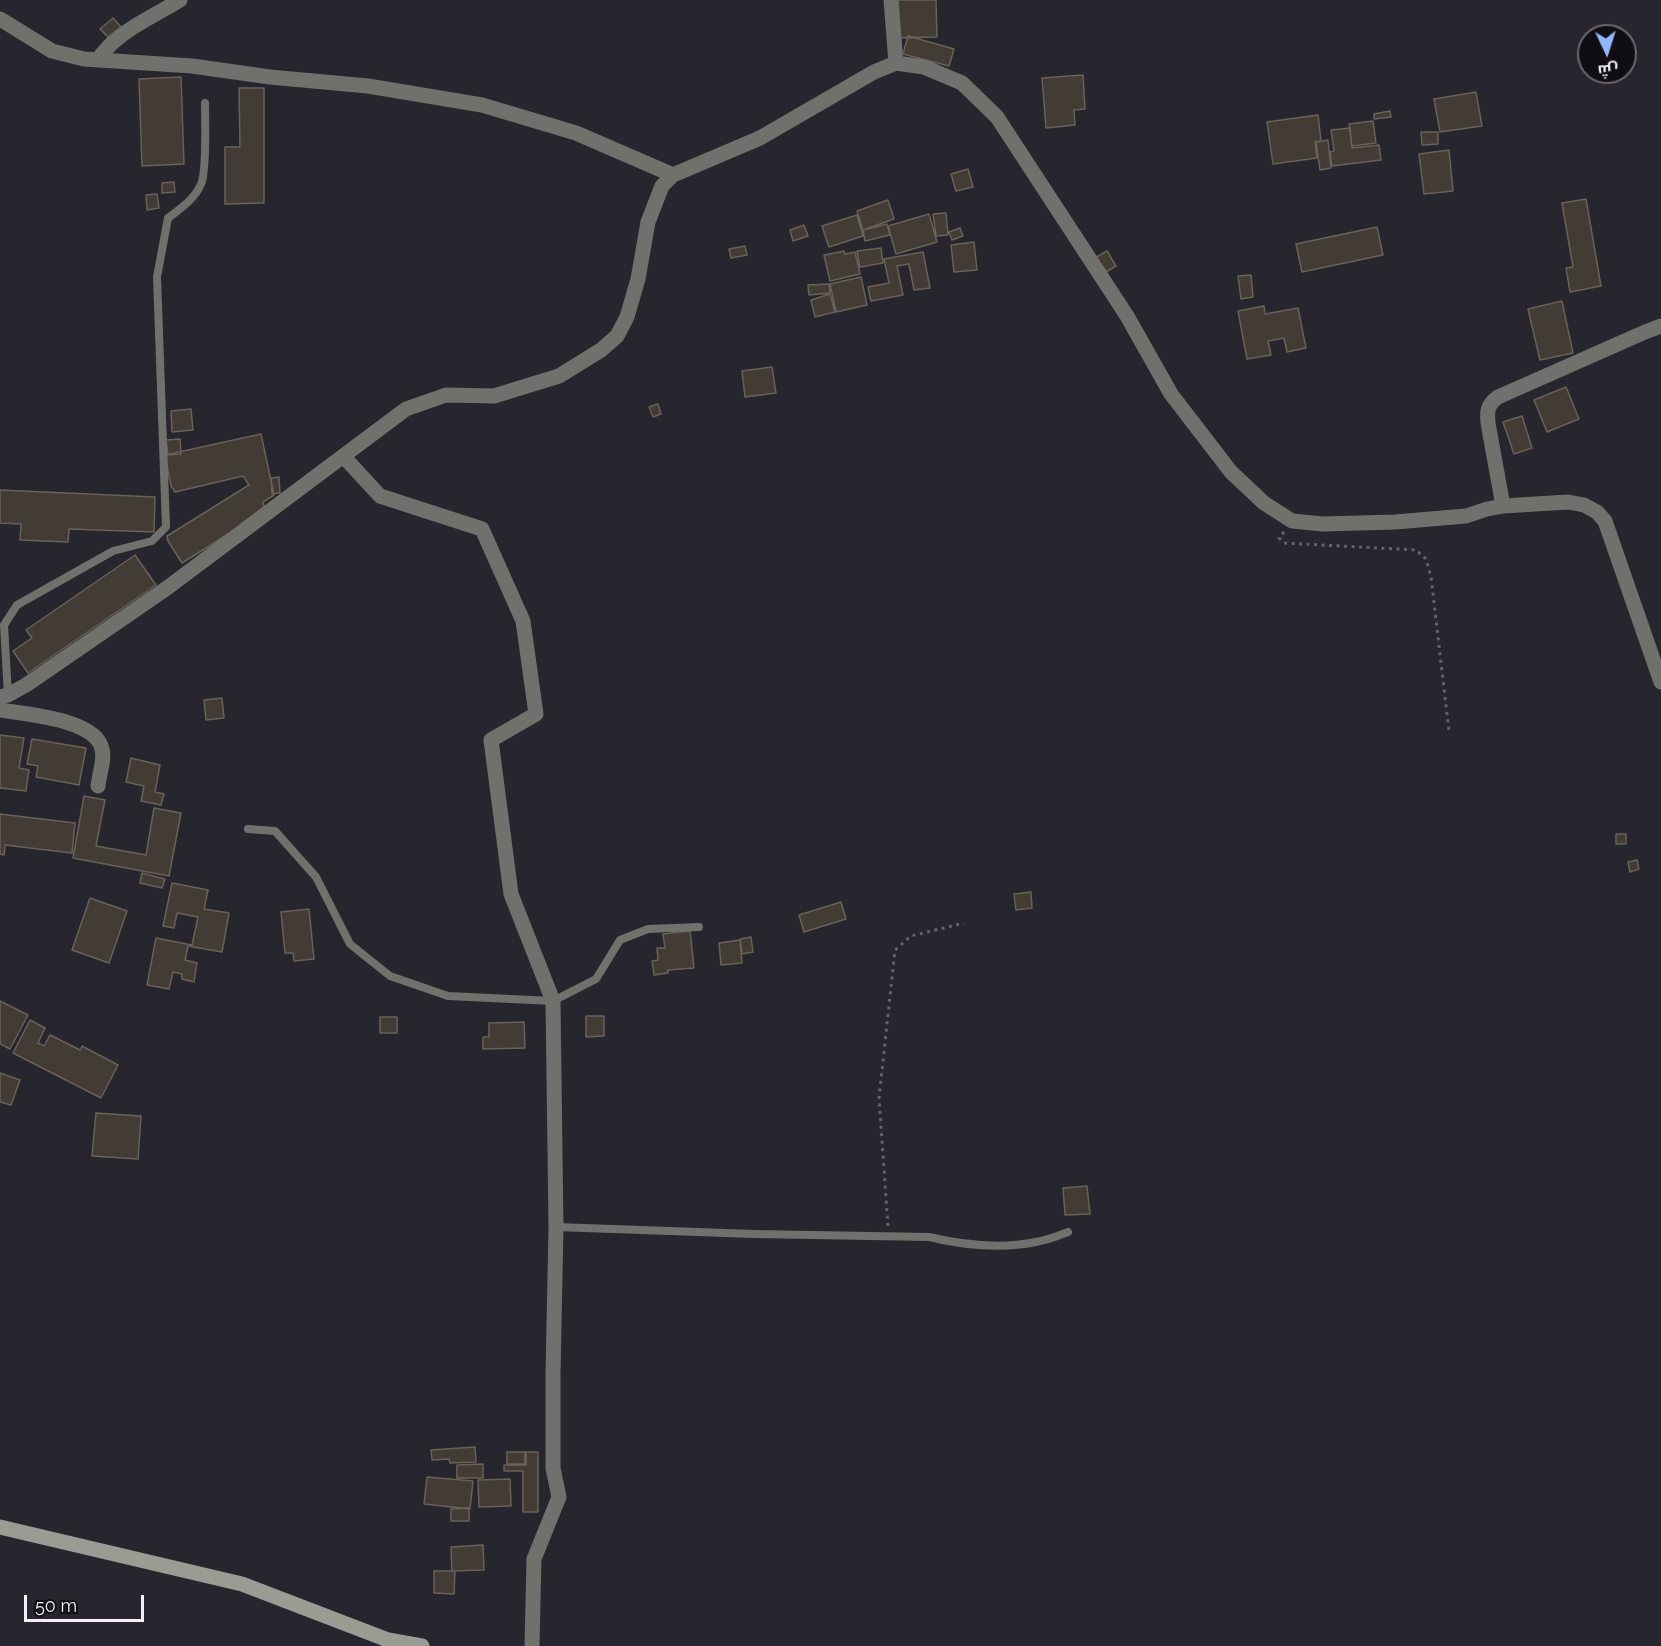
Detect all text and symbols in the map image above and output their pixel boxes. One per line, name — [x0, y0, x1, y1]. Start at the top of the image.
north arrow — [1577, 24, 1637, 84]
text: ش — [1597, 60, 1619, 81]
scale bar — [27, 1583, 147, 1621]
text: 50 m — [35, 1595, 77, 1616]

